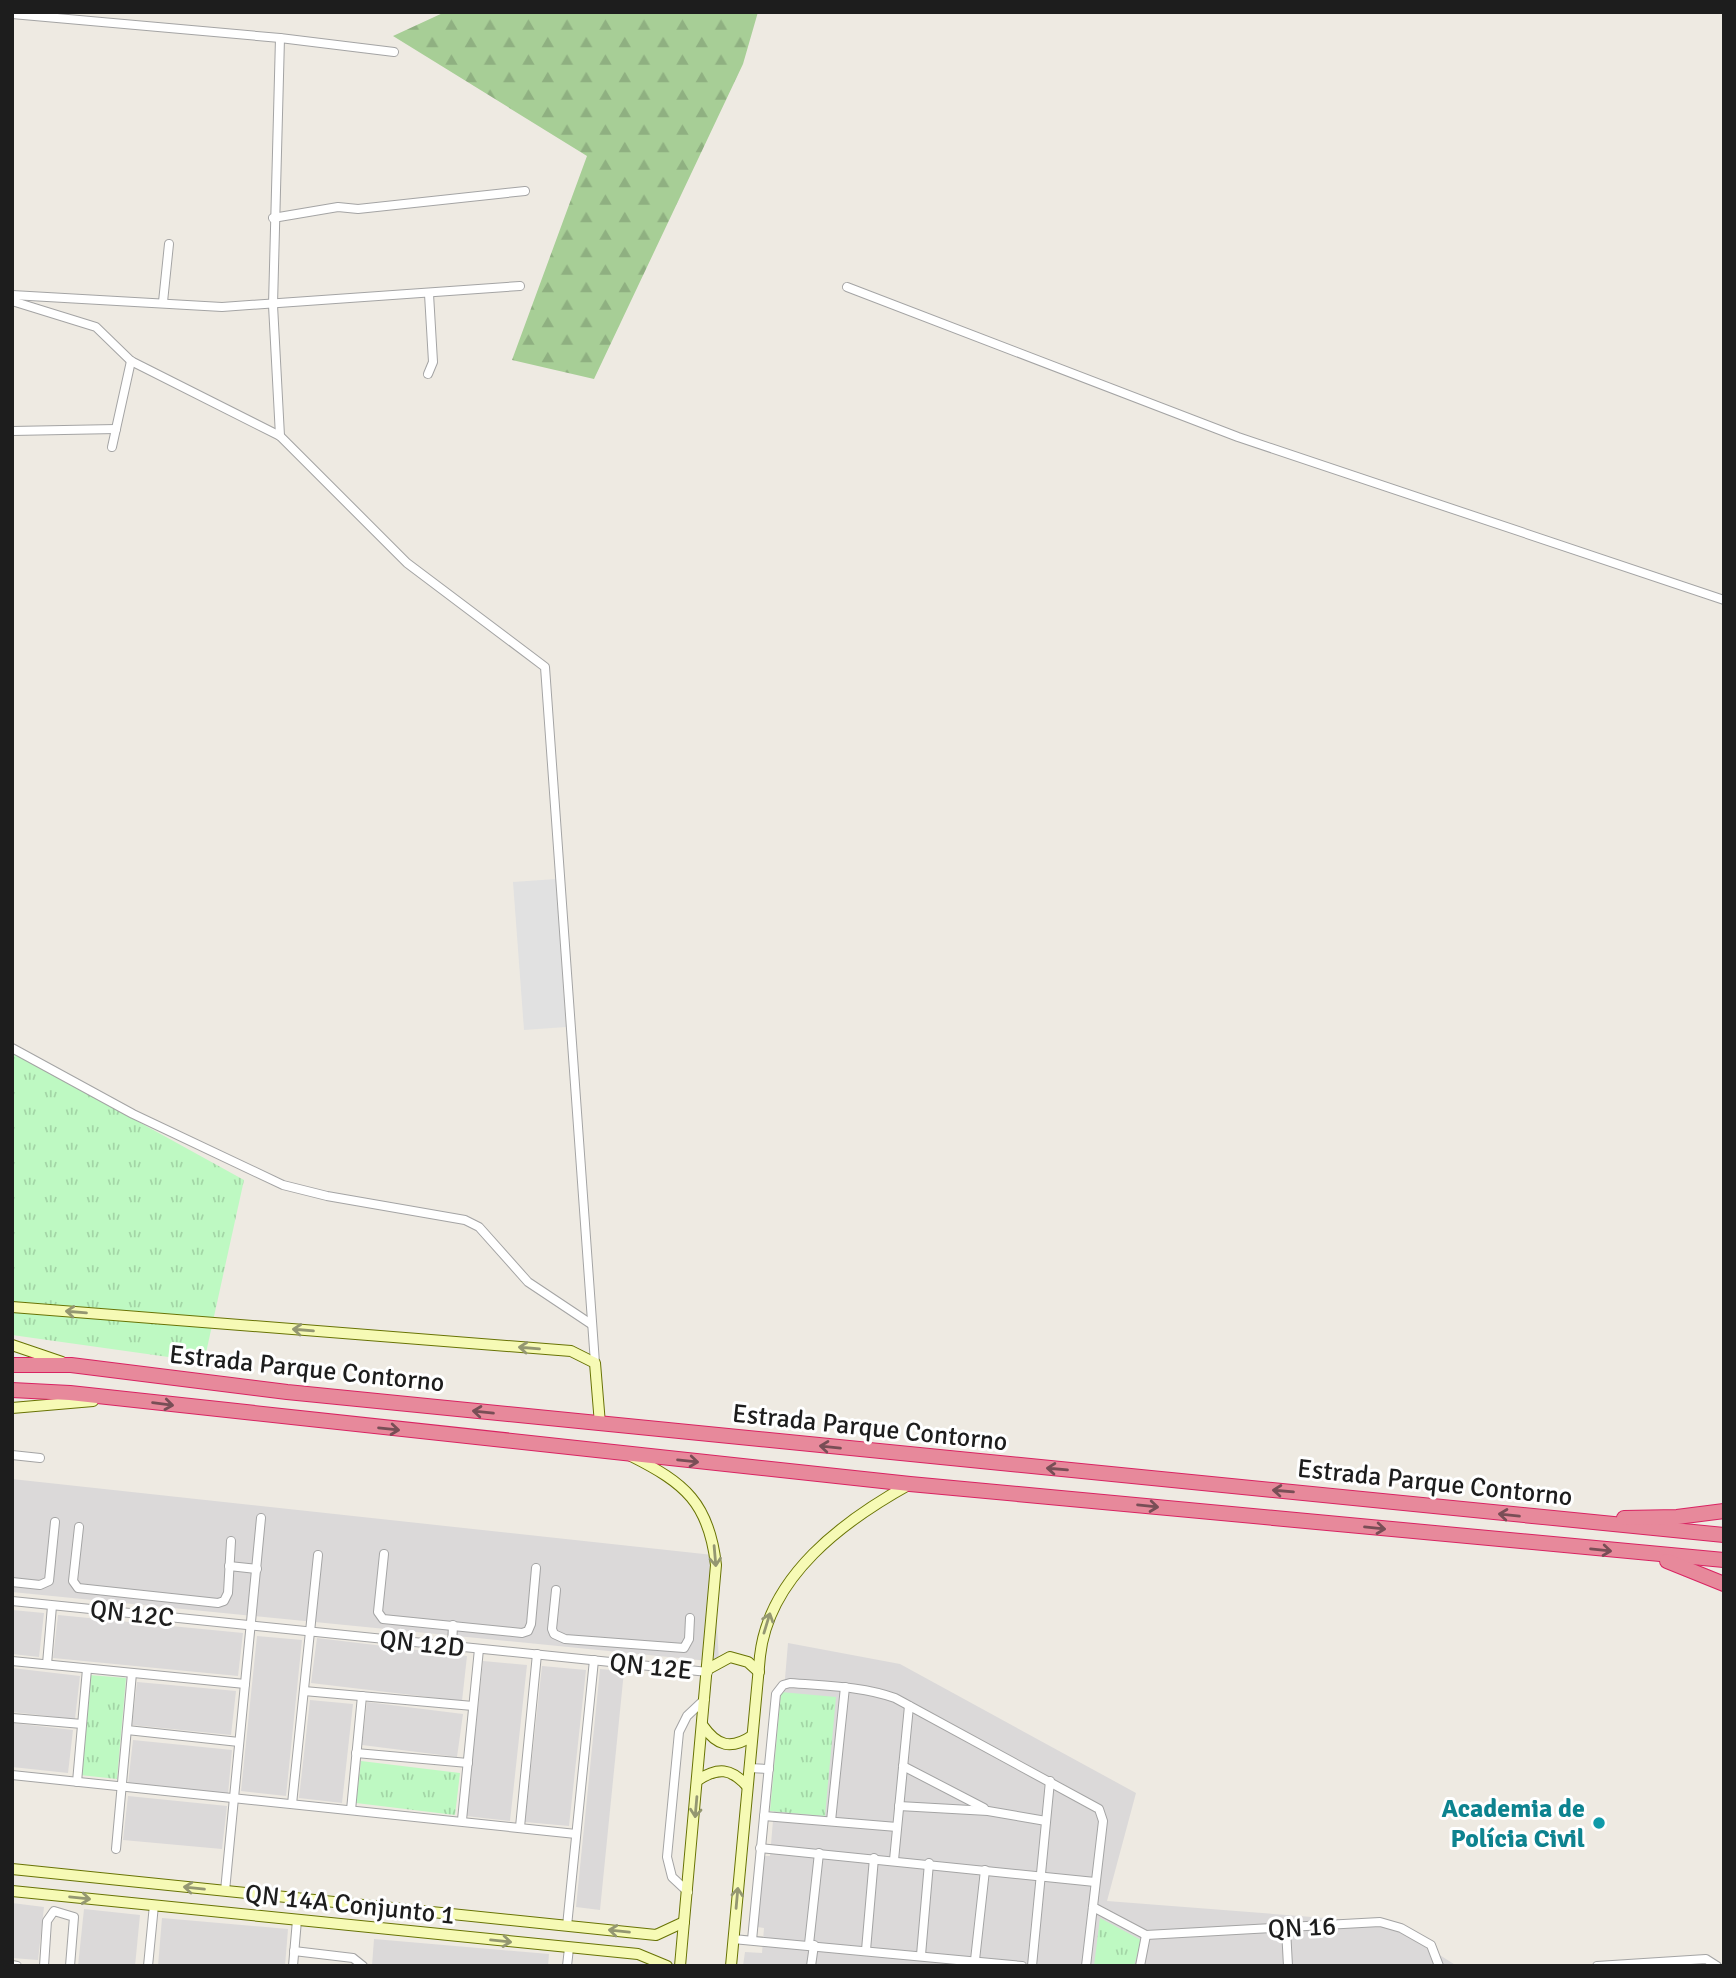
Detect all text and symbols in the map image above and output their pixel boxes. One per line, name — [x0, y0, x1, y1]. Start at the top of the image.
one-way arrow — [65, 1305, 88, 1318]
one-way arrow — [292, 1323, 314, 1336]
street label: Estrada Parque Contorno — [168, 1339, 446, 1399]
one-way arrow — [519, 1341, 541, 1354]
one-way arrow — [151, 1397, 173, 1410]
street label: Estrada Parque Contorno — [731, 1398, 1009, 1458]
one-way arrow — [473, 1406, 495, 1419]
one-way arrow — [377, 1423, 399, 1436]
one-way arrow — [820, 1441, 842, 1454]
street label: Estrada Parque Contorno — [1296, 1453, 1574, 1513]
one-way arrow — [676, 1454, 699, 1467]
one-way arrow — [1046, 1463, 1069, 1476]
one-way arrow — [1272, 1484, 1295, 1497]
one-way arrow — [1136, 1500, 1159, 1513]
one-way arrow — [1499, 1508, 1521, 1521]
one-way arrow — [1363, 1522, 1386, 1535]
one-way arrow — [709, 1544, 722, 1567]
one-way arrow — [1589, 1544, 1612, 1557]
street label: QN 12C — [88, 1594, 175, 1634]
one-way arrow — [761, 1613, 774, 1635]
street label: QN 12D — [378, 1624, 466, 1664]
street label: QN 12E — [608, 1647, 694, 1687]
place label: Academia de Polícia Civil — [1441, 1793, 1585, 1855]
one-way arrow — [689, 1795, 702, 1818]
marker: Academia de Polícia Civil — [1591, 1815, 1607, 1831]
street label: QN 14A Conjunto 1 — [243, 1878, 456, 1932]
one-way arrow — [183, 1881, 206, 1894]
one-way arrow — [731, 1887, 744, 1910]
one-way arrow — [68, 1892, 91, 1905]
street label: QN 16 — [1267, 1910, 1337, 1946]
one-way arrow — [608, 1925, 631, 1938]
one-way arrow — [490, 1935, 512, 1948]

